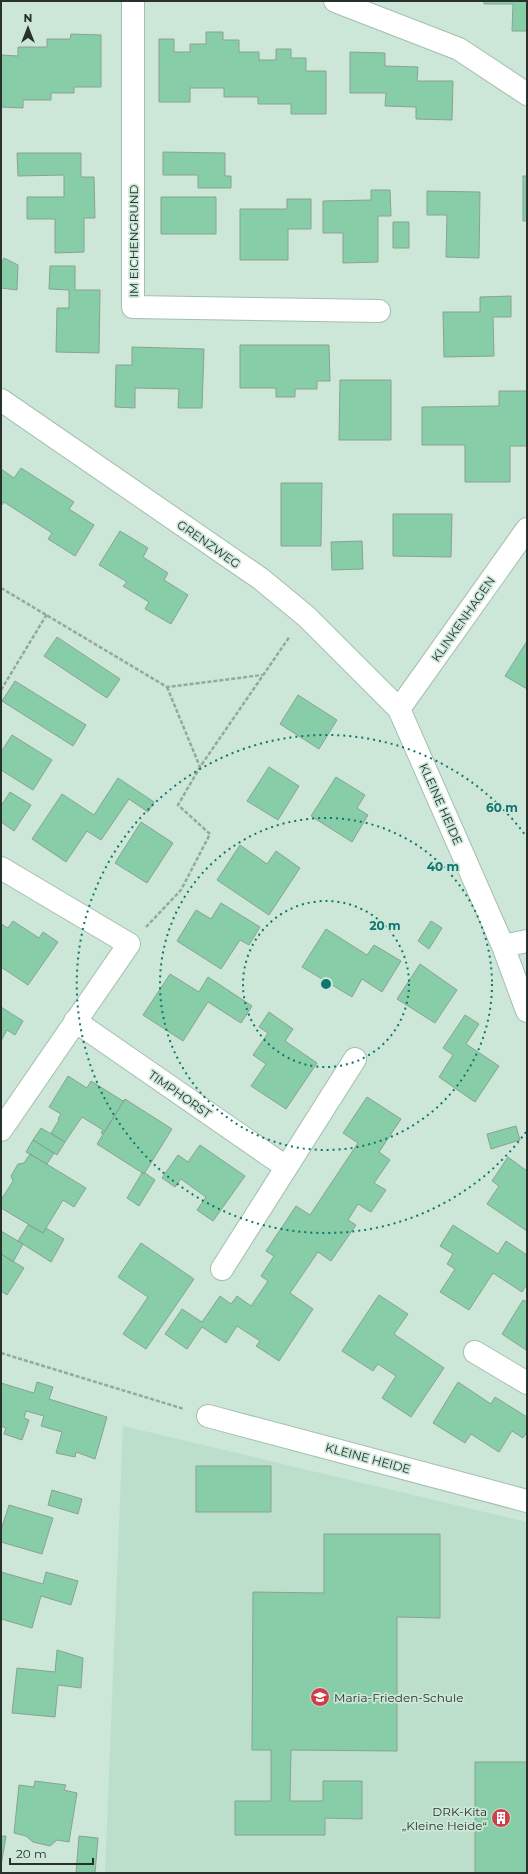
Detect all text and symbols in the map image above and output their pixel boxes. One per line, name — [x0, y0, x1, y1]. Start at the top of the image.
north arrow — [8, 8, 48, 48]
text: N — [24, 11, 32, 25]
street label: IM EICHENGRUND — [126, 184, 141, 298]
street label: GRENZWEG — [174, 517, 244, 571]
street label: KLINKENHAGEN — [428, 573, 498, 665]
street label: KLEINE HEIDE — [416, 761, 466, 847]
text: 60 m — [486, 800, 518, 815]
text: 40 m — [427, 859, 459, 874]
text: 20 m — [369, 918, 401, 933]
centre of rings — [319, 977, 333, 991]
street label: TIMPHORST — [146, 1067, 214, 1121]
street label: KLEINE HEIDE — [324, 1439, 412, 1477]
school or university icon: Maria-Frieden-Schule — [309, 1686, 331, 1708]
place label: Maria-Frieden-Schule — [334, 1690, 463, 1705]
place label: DRK-Kita „Kleine Heide“ — [402, 1804, 487, 1833]
building icon: DRK-Kita „Kleine Heide“ — [490, 1807, 512, 1829]
scale bar — [10, 1840, 93, 1866]
text: 20 m — [16, 1846, 47, 1861]

